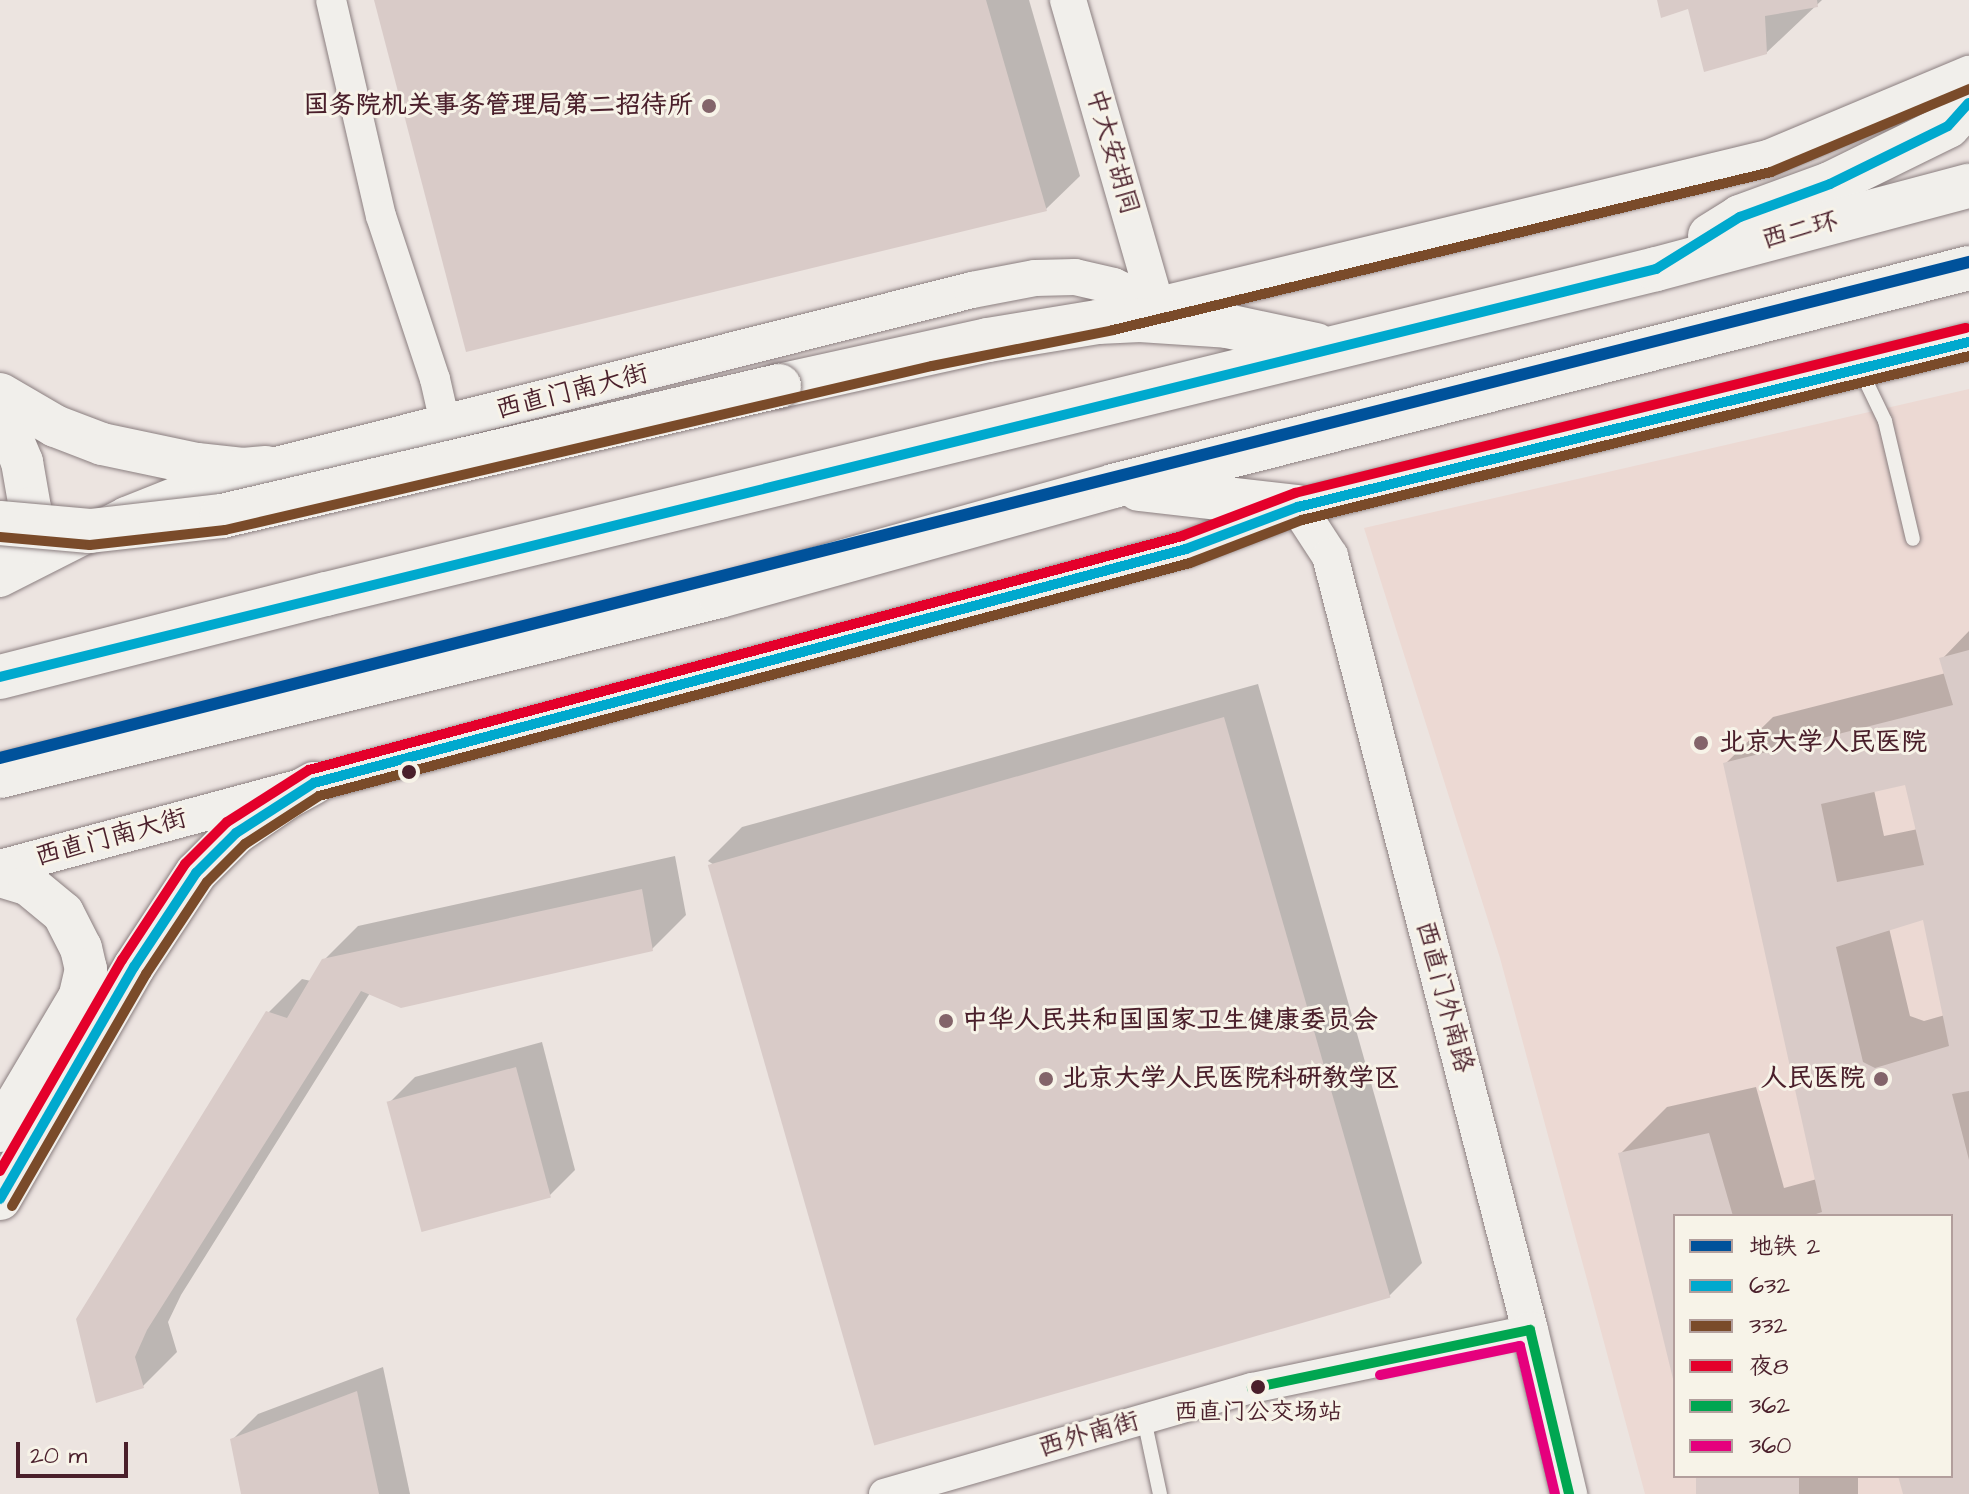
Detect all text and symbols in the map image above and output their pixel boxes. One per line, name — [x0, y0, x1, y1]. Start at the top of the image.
street label: 中大安胡同 — [1079, 85, 1145, 219]
place label: 国务院机关事务管理局第二招待所 — [303, 90, 693, 122]
marker: 国务院机关事务管理局第二招待所 — [700, 97, 718, 115]
street label: 西二环 — [1758, 206, 1842, 256]
street label: 西直门南大街 — [493, 358, 651, 426]
place label: 北京大学人民医院 — [1719, 727, 1927, 759]
marker: 北京大学人民医院 — [1690, 732, 1712, 754]
unlabelled marker — [401, 764, 417, 780]
street label: 西直门南大街 — [32, 803, 190, 873]
street label: 西直门外南路 — [1409, 918, 1479, 1076]
place label: 中华人民共和国国家卫生健康委员会 — [962, 1005, 1378, 1037]
marker: 中华人民共和国国家卫生健康委员会 — [937, 1012, 955, 1030]
place label: 北京大学人民医院科研教学区 — [1062, 1063, 1400, 1095]
place label: 人民医院 — [1761, 1063, 1865, 1095]
marker: 北京大学人民医院科研教学区 — [1037, 1070, 1055, 1088]
marker: 人民医院 — [1872, 1070, 1890, 1088]
legend — [1673, 1214, 1953, 1478]
text: 地铁 2 — [1749, 1230, 1820, 1264]
text: 632 — [1749, 1269, 1790, 1303]
text: 332 — [1749, 1309, 1787, 1343]
text: 夜8 — [1749, 1350, 1789, 1384]
marker: 西直门公交场站 — [1250, 1379, 1266, 1395]
text: 362 — [1749, 1389, 1790, 1423]
place label: 西直门公交场站 — [1174, 1399, 1342, 1427]
street label: 西外南街 — [1035, 1406, 1143, 1464]
scale bar — [20, 1426, 132, 1476]
text: 360 — [1749, 1429, 1791, 1463]
text: 20 m — [30, 1439, 87, 1473]

